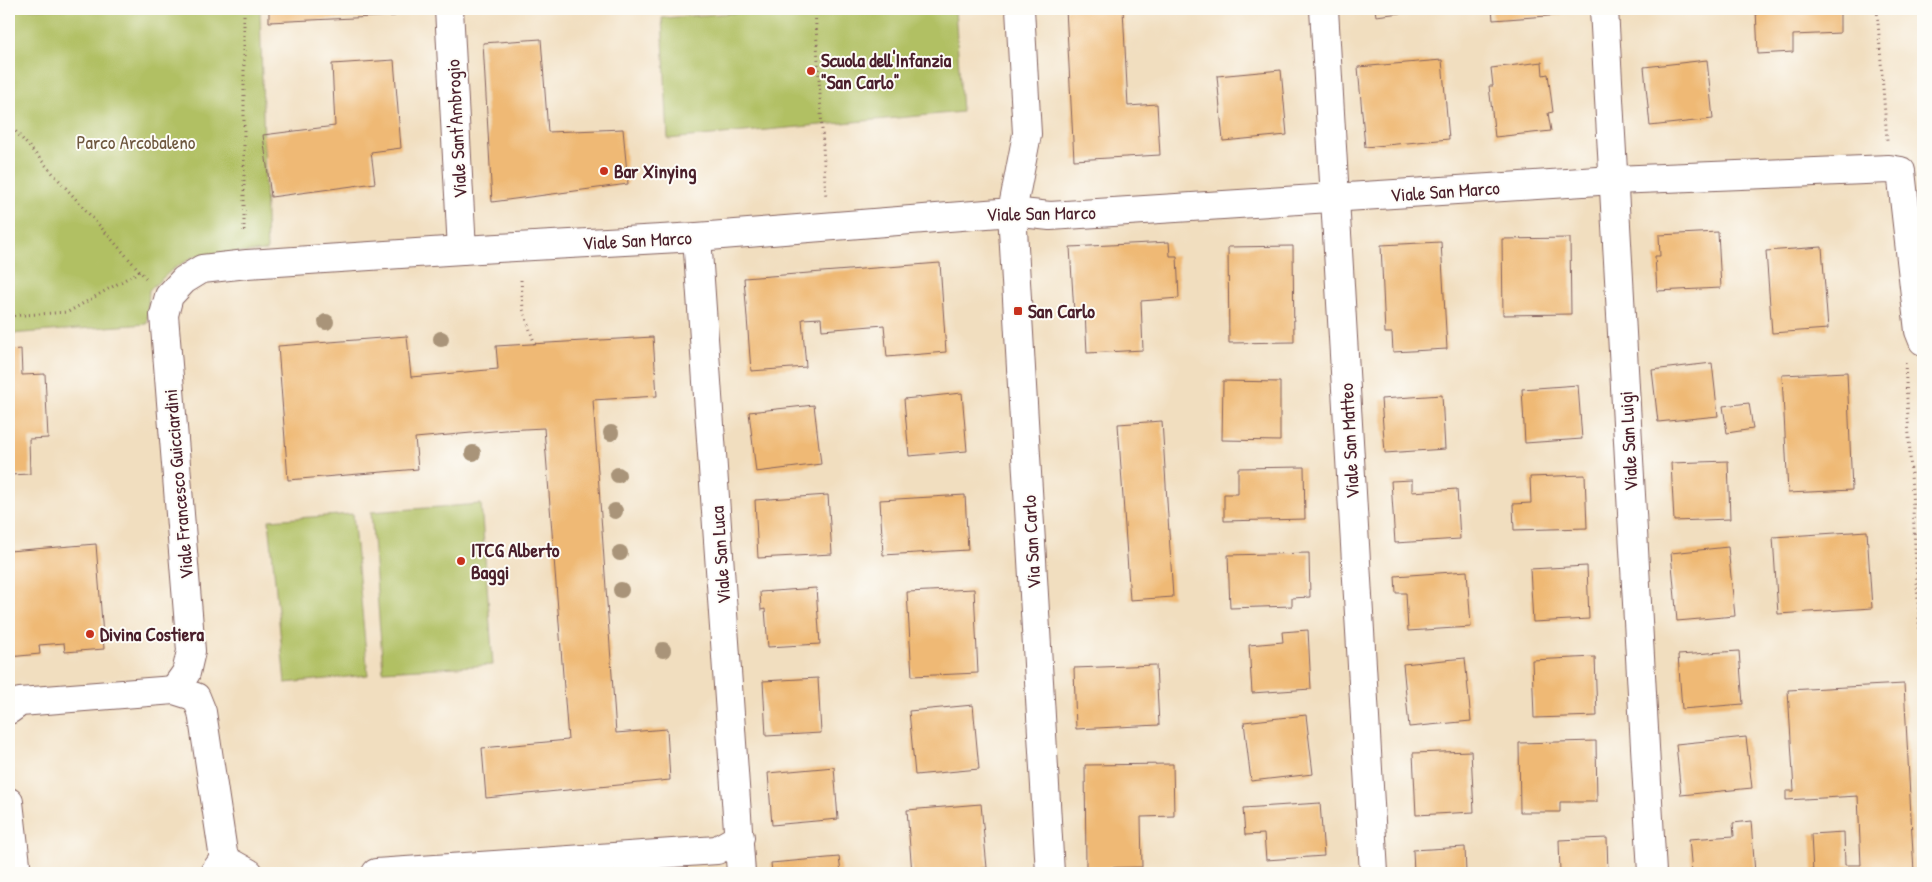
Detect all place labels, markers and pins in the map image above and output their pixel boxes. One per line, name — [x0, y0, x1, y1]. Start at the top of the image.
place label: Scuola dell'Infanzia "San Carlo" — [821, 47, 952, 95]
marker: Scuola dell'Infanzia "San Carlo" — [805, 65, 817, 77]
place label: Bar Xinying — [614, 158, 697, 185]
marker: Bar Xinying — [598, 165, 610, 177]
place label: San Carlo — [1028, 298, 1095, 324]
marker: San Carlo — [1012, 305, 1024, 317]
place label: ITCG Alberto Baggi — [471, 537, 560, 586]
marker: ITCG Alberto Baggi — [455, 555, 467, 567]
place label: Divina Costiera — [100, 621, 205, 647]
marker: Divina Costiera — [84, 628, 96, 640]

